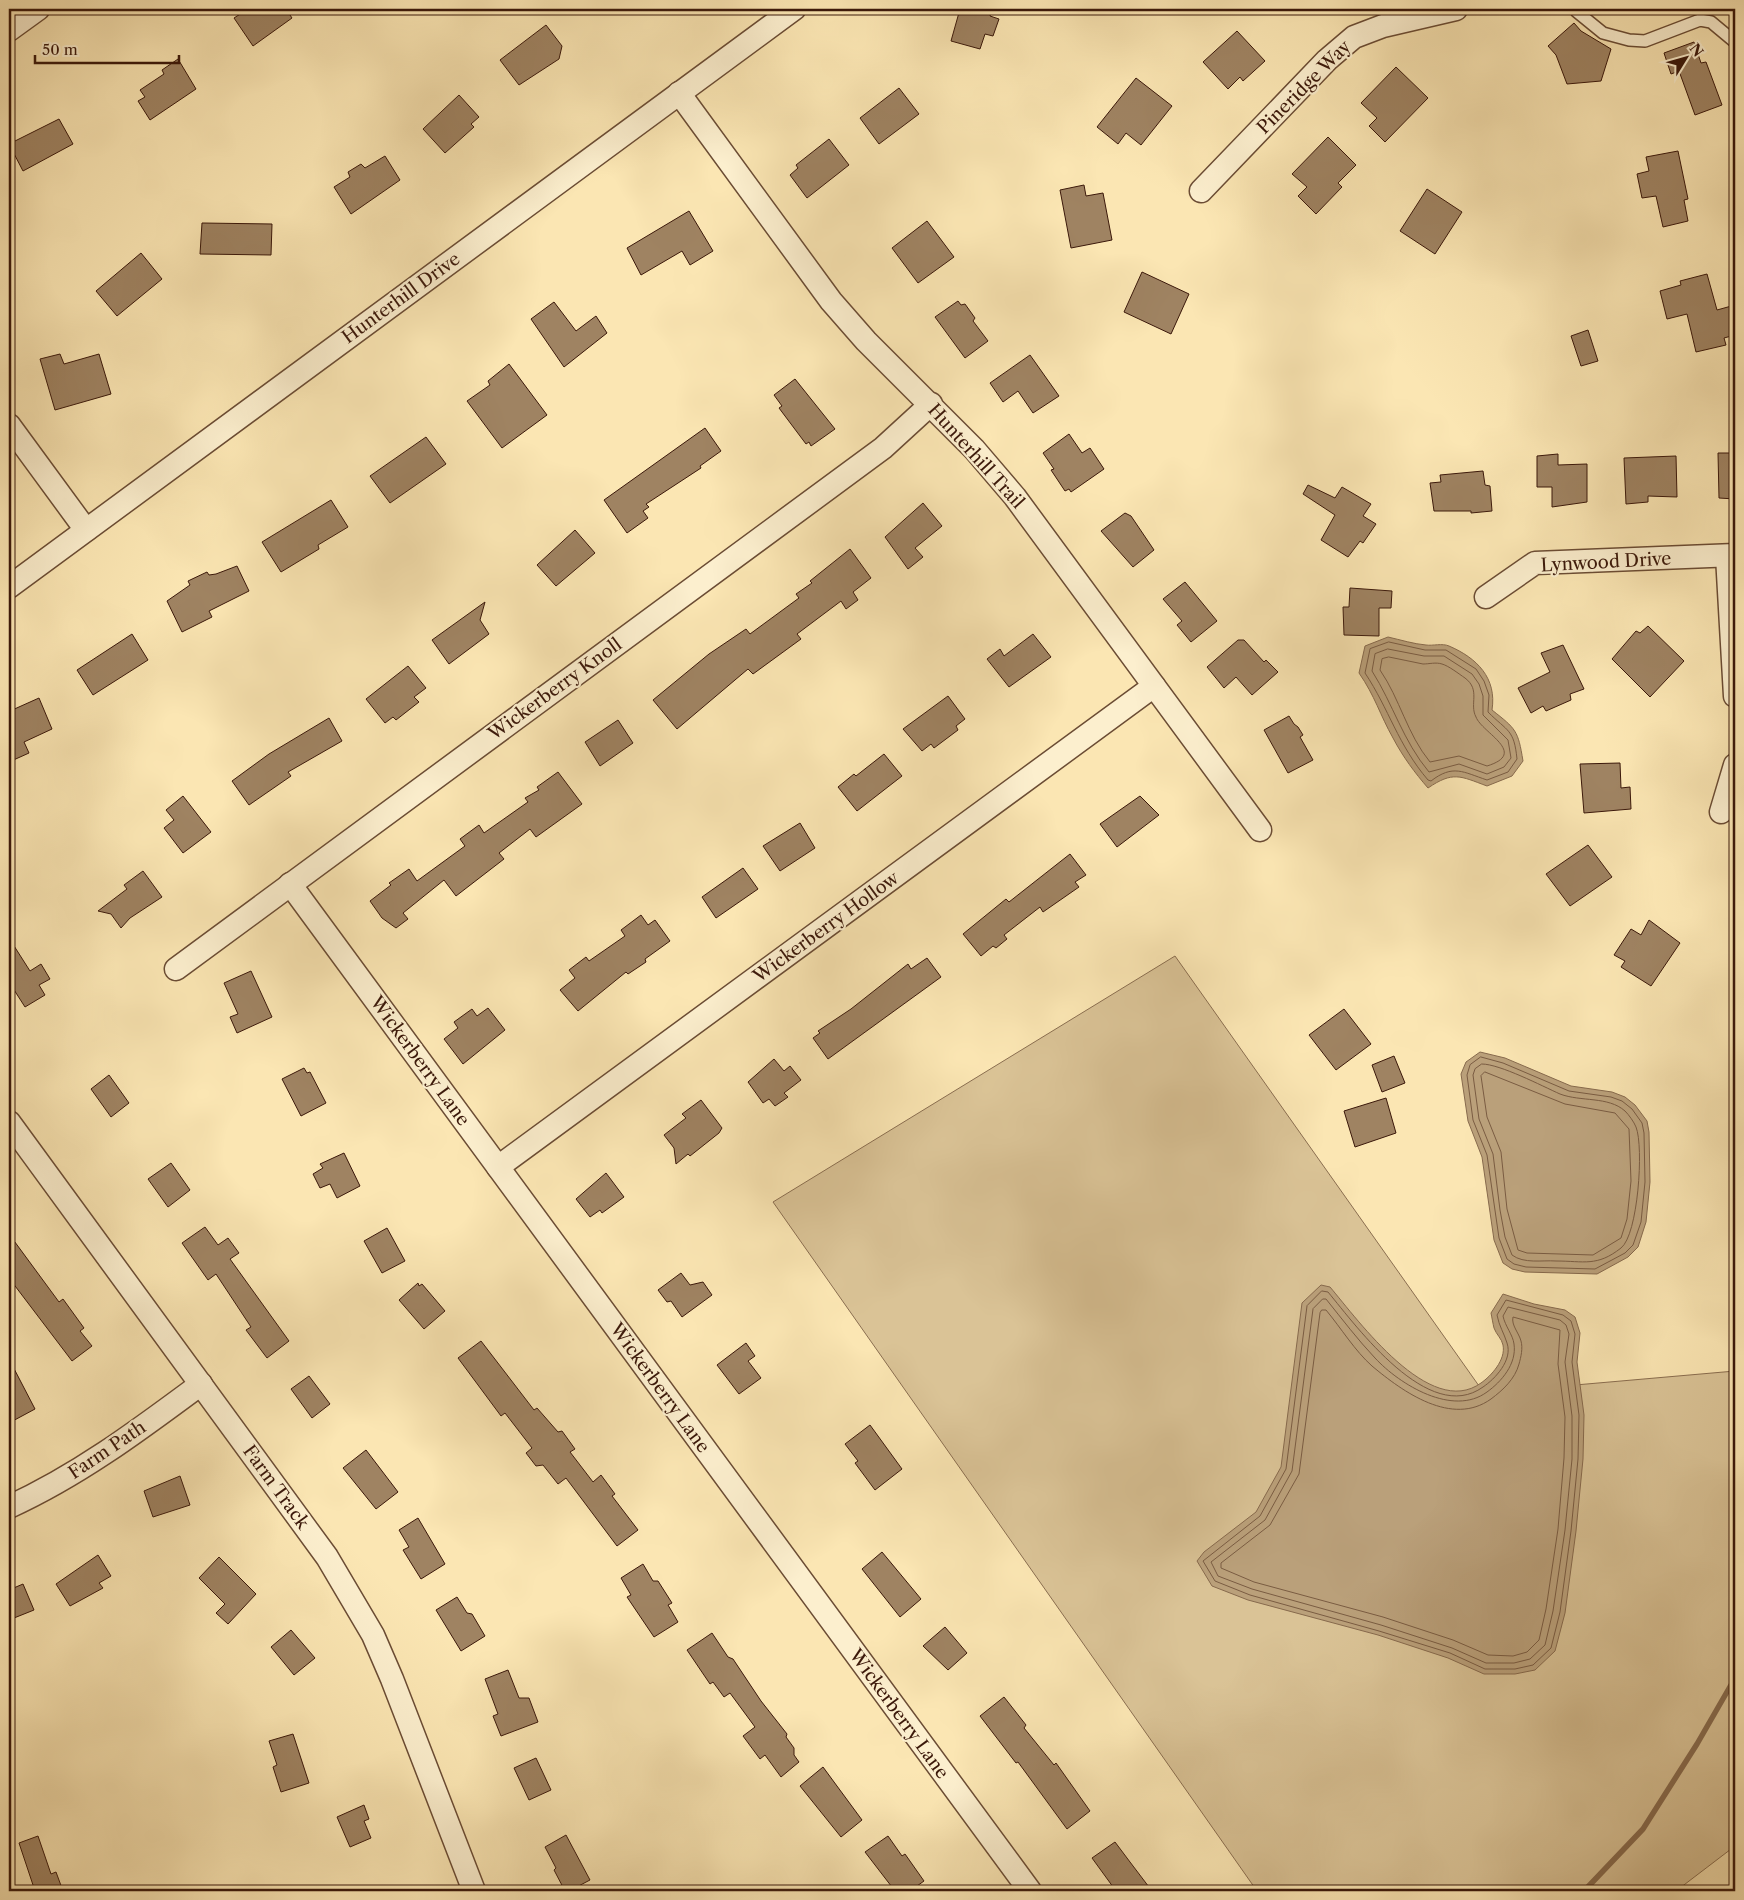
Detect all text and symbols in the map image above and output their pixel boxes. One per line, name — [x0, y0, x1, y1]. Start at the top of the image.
scale bar — [35, 32, 179, 64]
north arrow — [1662, 32, 1712, 82]
street label: Pineridge Way — [1253, 35, 1356, 138]
text: 50 m — [42, 40, 78, 59]
text: N — [1686, 40, 1707, 60]
street label: Hunterhill Drive — [338, 248, 464, 348]
street label: Hunterhill Trail — [923, 399, 1029, 513]
street label: Lynwood Drive — [1540, 548, 1672, 576]
street label: Wickerberry Knoll — [483, 633, 626, 745]
street label: Wickerberry Hollow — [748, 866, 904, 988]
street label: Wickerberry Lane — [365, 991, 474, 1130]
street label: Wickerberry Lane — [605, 1318, 714, 1457]
street label: Farm Path — [64, 1416, 150, 1484]
street label: Farm Track — [238, 1441, 315, 1535]
street label: Wickerberry Lane — [844, 1644, 953, 1783]

